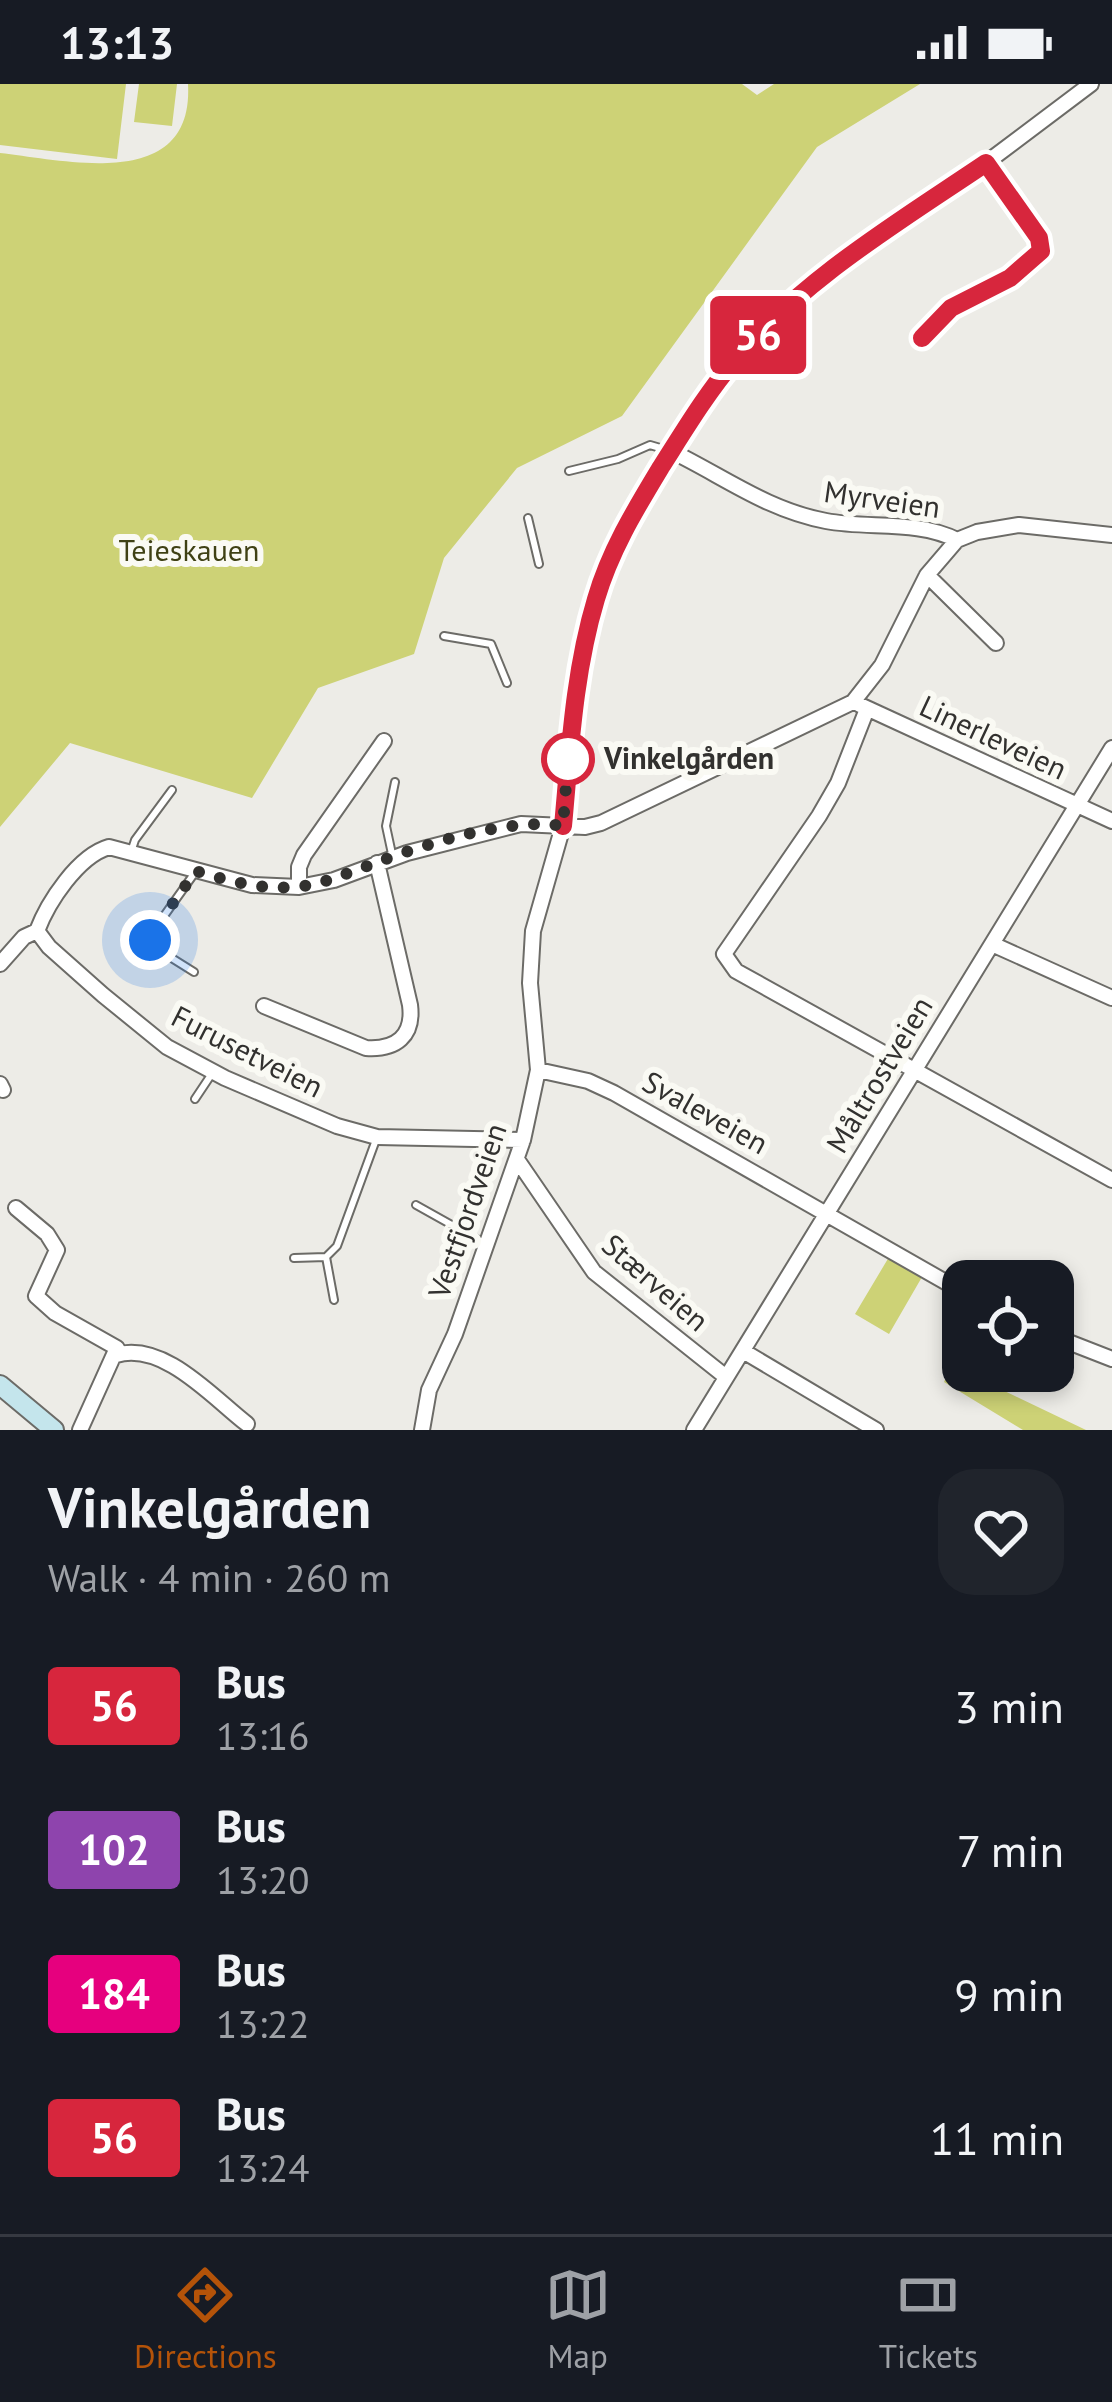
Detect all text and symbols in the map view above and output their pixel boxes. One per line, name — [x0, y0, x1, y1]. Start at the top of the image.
text: 13:13 — [60, 13, 174, 71]
line badge: 56 — [704, 296, 812, 374]
text: 56 — [734, 307, 782, 362]
street label: Myrveien — [822, 471, 943, 526]
park label: Teieskauen — [118, 530, 260, 569]
street label: Linerleveien — [914, 686, 1073, 788]
marker: Vinkelgården — [543, 734, 593, 784]
place label: Vinkelgården — [603, 738, 774, 777]
your location — [120, 910, 180, 970]
street label: Måltrostveien — [817, 989, 941, 1160]
street label: Furusetveien — [165, 996, 330, 1106]
street label: Svaleveien — [636, 1061, 775, 1162]
street label: Vestfjordveien — [418, 1118, 515, 1304]
street label: Stærveien — [594, 1225, 718, 1339]
map controls — [942, 1260, 1074, 1392]
button: locate — [942, 1260, 1074, 1392]
button: heart — [938, 1469, 1064, 1595]
text: Vinkelgården — [48, 1470, 371, 1544]
text: Walk · 4 min · 260 m — [48, 1552, 390, 1603]
text: Bus — [216, 1652, 286, 1710]
text: 3 min — [954, 1677, 1064, 1735]
text: 56 — [90, 1678, 138, 1733]
text: 13:16 — [216, 1710, 310, 1761]
text: Bus — [216, 1796, 286, 1854]
text: 7 min — [957, 1821, 1064, 1879]
text: 102 — [78, 1822, 150, 1877]
text: 13:20 — [216, 1854, 310, 1905]
text: Bus — [216, 1940, 286, 1998]
text: 9 min — [954, 1965, 1064, 2023]
text: 184 — [78, 1966, 150, 2021]
text: 13:22 — [216, 1998, 310, 2049]
text: Bus — [216, 2084, 286, 2142]
text: 11 min — [930, 2109, 1064, 2167]
text: 56 — [90, 2110, 138, 2165]
text: 13:24 — [216, 2142, 310, 2193]
tab: Directions — [134, 2262, 277, 2377]
tab: Map — [545, 2262, 611, 2377]
tab: Tickets — [879, 2262, 978, 2377]

